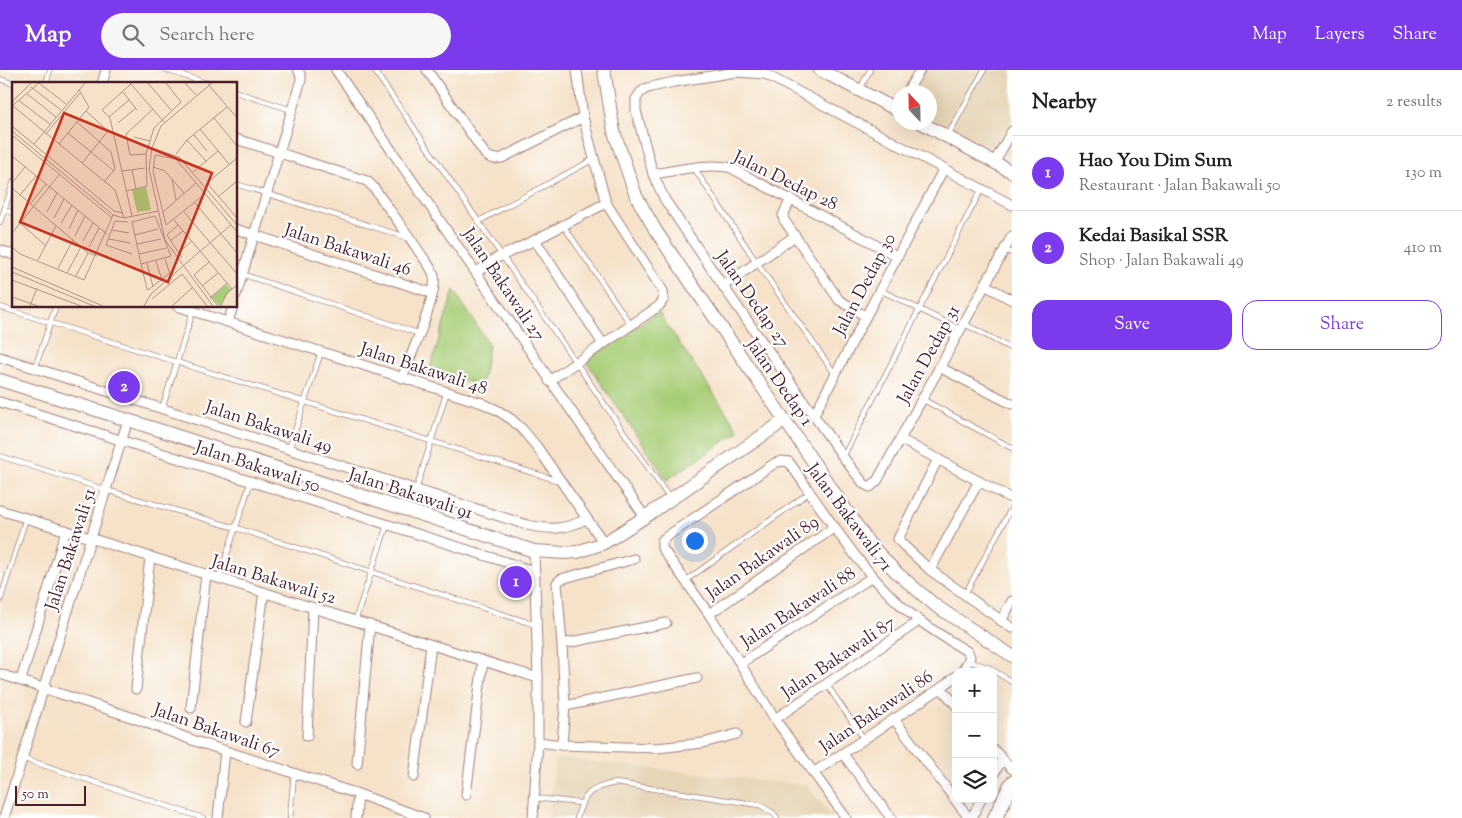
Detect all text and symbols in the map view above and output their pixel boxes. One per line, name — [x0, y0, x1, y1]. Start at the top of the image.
search box — [101, 13, 451, 58]
text: Map — [25, 18, 71, 52]
icon: search — [119, 21, 147, 49]
text: Search here — [159, 22, 255, 49]
text: Map — [1252, 22, 1287, 48]
text: Layers — [1315, 22, 1365, 48]
text: Share — [1393, 22, 1437, 48]
inset map — [12, 82, 238, 308]
north arrow — [892, 85, 937, 130]
text: Nearby — [1032, 88, 1097, 118]
text: 2 results — [1386, 91, 1442, 114]
street label: Jalan Dedap 28 — [728, 145, 842, 218]
text: Hao You Dim Sum — [1079, 148, 1232, 175]
text: 1 — [1045, 162, 1051, 185]
text: 130 m — [1405, 162, 1442, 185]
text: Restaurant · Jalan Bakawali 50 — [1079, 175, 1280, 198]
street label: Jalan Bakawali 46 — [279, 218, 414, 284]
street label: Jalan Bakawali 27 — [454, 222, 550, 347]
text: Kedai Basikal SSR — [1079, 223, 1228, 250]
street label: Jalan Dedap 30 — [827, 229, 904, 342]
text: 2 — [1044, 237, 1052, 260]
text: 410 m — [1404, 237, 1442, 260]
street label: Jalan Dedap 27 — [708, 245, 795, 354]
text: Shop · Jalan Bakawali 49 — [1079, 250, 1244, 273]
button: Save — [1032, 300, 1232, 350]
button: Share — [1242, 300, 1442, 350]
street label: Jalan Dedap 31 — [891, 301, 968, 410]
street label: Jalan Dedap 1 — [738, 333, 818, 432]
street label: Jalan Bakawali 48 — [355, 337, 490, 403]
pin: 2 — [108, 368, 140, 406]
street label: Jalan Bakawali 49 — [201, 395, 335, 461]
street label: Jalan Bakawali 50 — [190, 435, 323, 500]
street label: Jalan Bakawali 71 — [798, 458, 898, 578]
street label: Jalan Bakawali 91 — [344, 462, 476, 527]
street label: Jalan Bakawali 51 — [40, 485, 104, 615]
street label: Jalan Bakawali 89 — [701, 510, 825, 608]
your location — [682, 528, 708, 554]
street label: Jalan Bakawali 52 — [207, 549, 339, 612]
street label: Jalan Bakawali 88 — [736, 562, 862, 656]
pin: 1 — [500, 563, 532, 601]
street label: Jalan Bakawali 87 — [776, 611, 901, 707]
street label: Jalan Bakawali 86 — [814, 665, 939, 761]
map controls — [952, 668, 997, 803]
button: + — [952, 668, 997, 713]
street label: Jalan Bakawali 67 — [149, 698, 283, 766]
button: − — [952, 713, 997, 758]
button: layers — [952, 758, 997, 803]
scale bar — [15, 783, 86, 806]
text: 50 m — [22, 785, 49, 805]

